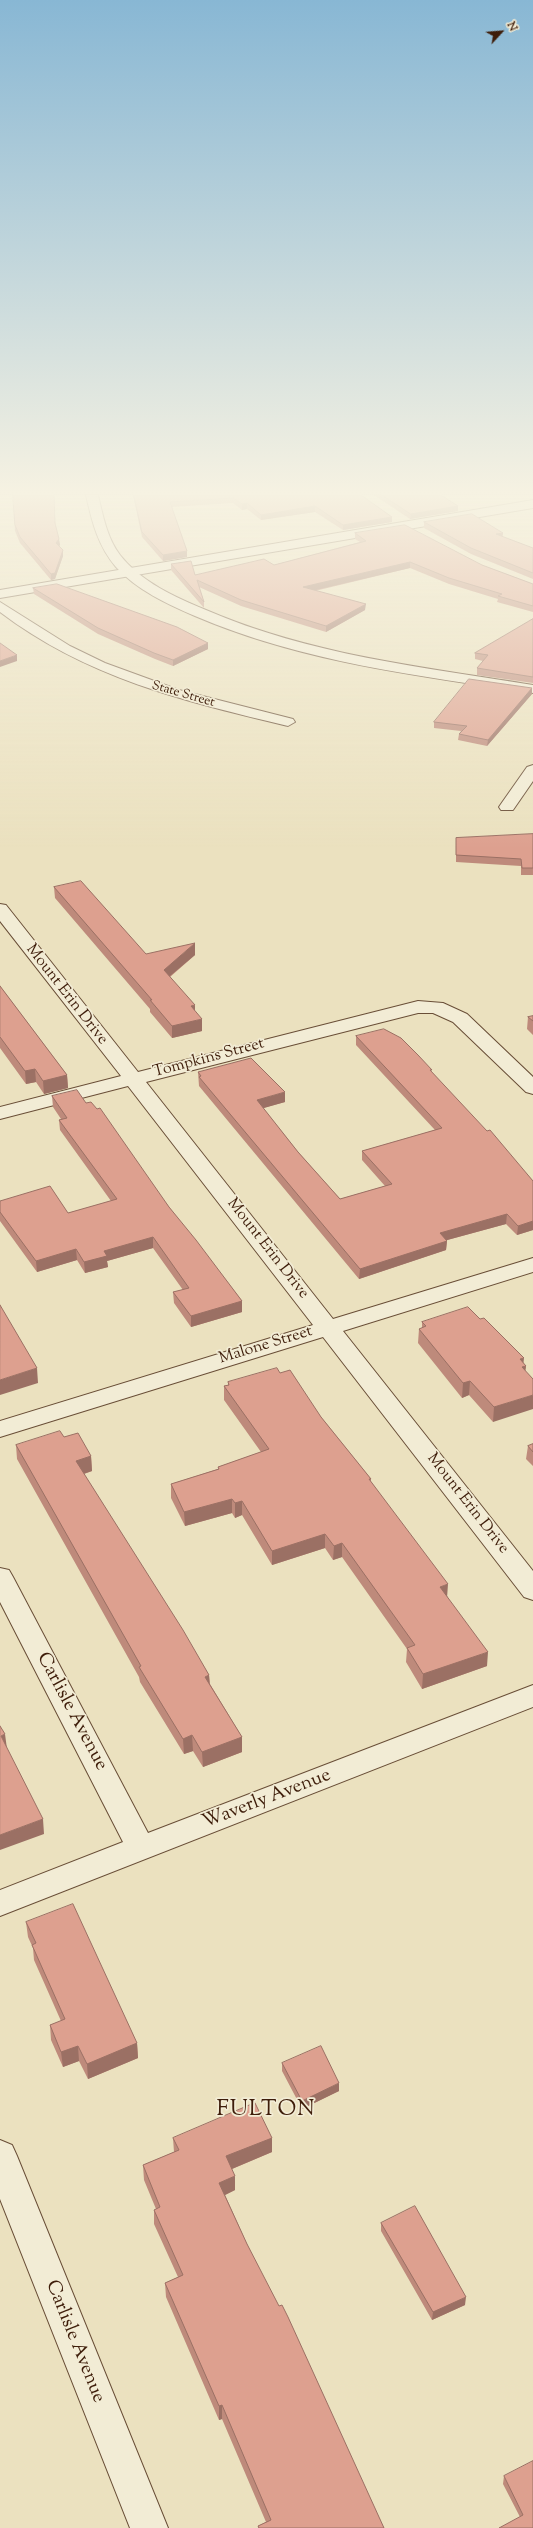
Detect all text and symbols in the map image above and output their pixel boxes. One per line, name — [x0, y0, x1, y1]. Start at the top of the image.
north arrow — [481, 12, 521, 52]
text: N — [503, 19, 521, 34]
street label: State Street — [150, 679, 216, 711]
street label: Mount Erin Drive — [21, 941, 111, 1049]
street label: Tompkins Street — [151, 1035, 267, 1083]
street label: Mount Erin Drive — [222, 1195, 312, 1303]
street label: Malone Street — [217, 1323, 315, 1369]
street label: Mount Erin Drive — [422, 1450, 512, 1558]
street label: Carlisle Avenue — [30, 1649, 112, 1775]
street label: Waverly Avenue — [200, 1765, 334, 1835]
district label: FULTON — [217, 2098, 315, 2124]
street label: Carlisle Avenue — [39, 2277, 109, 2407]

